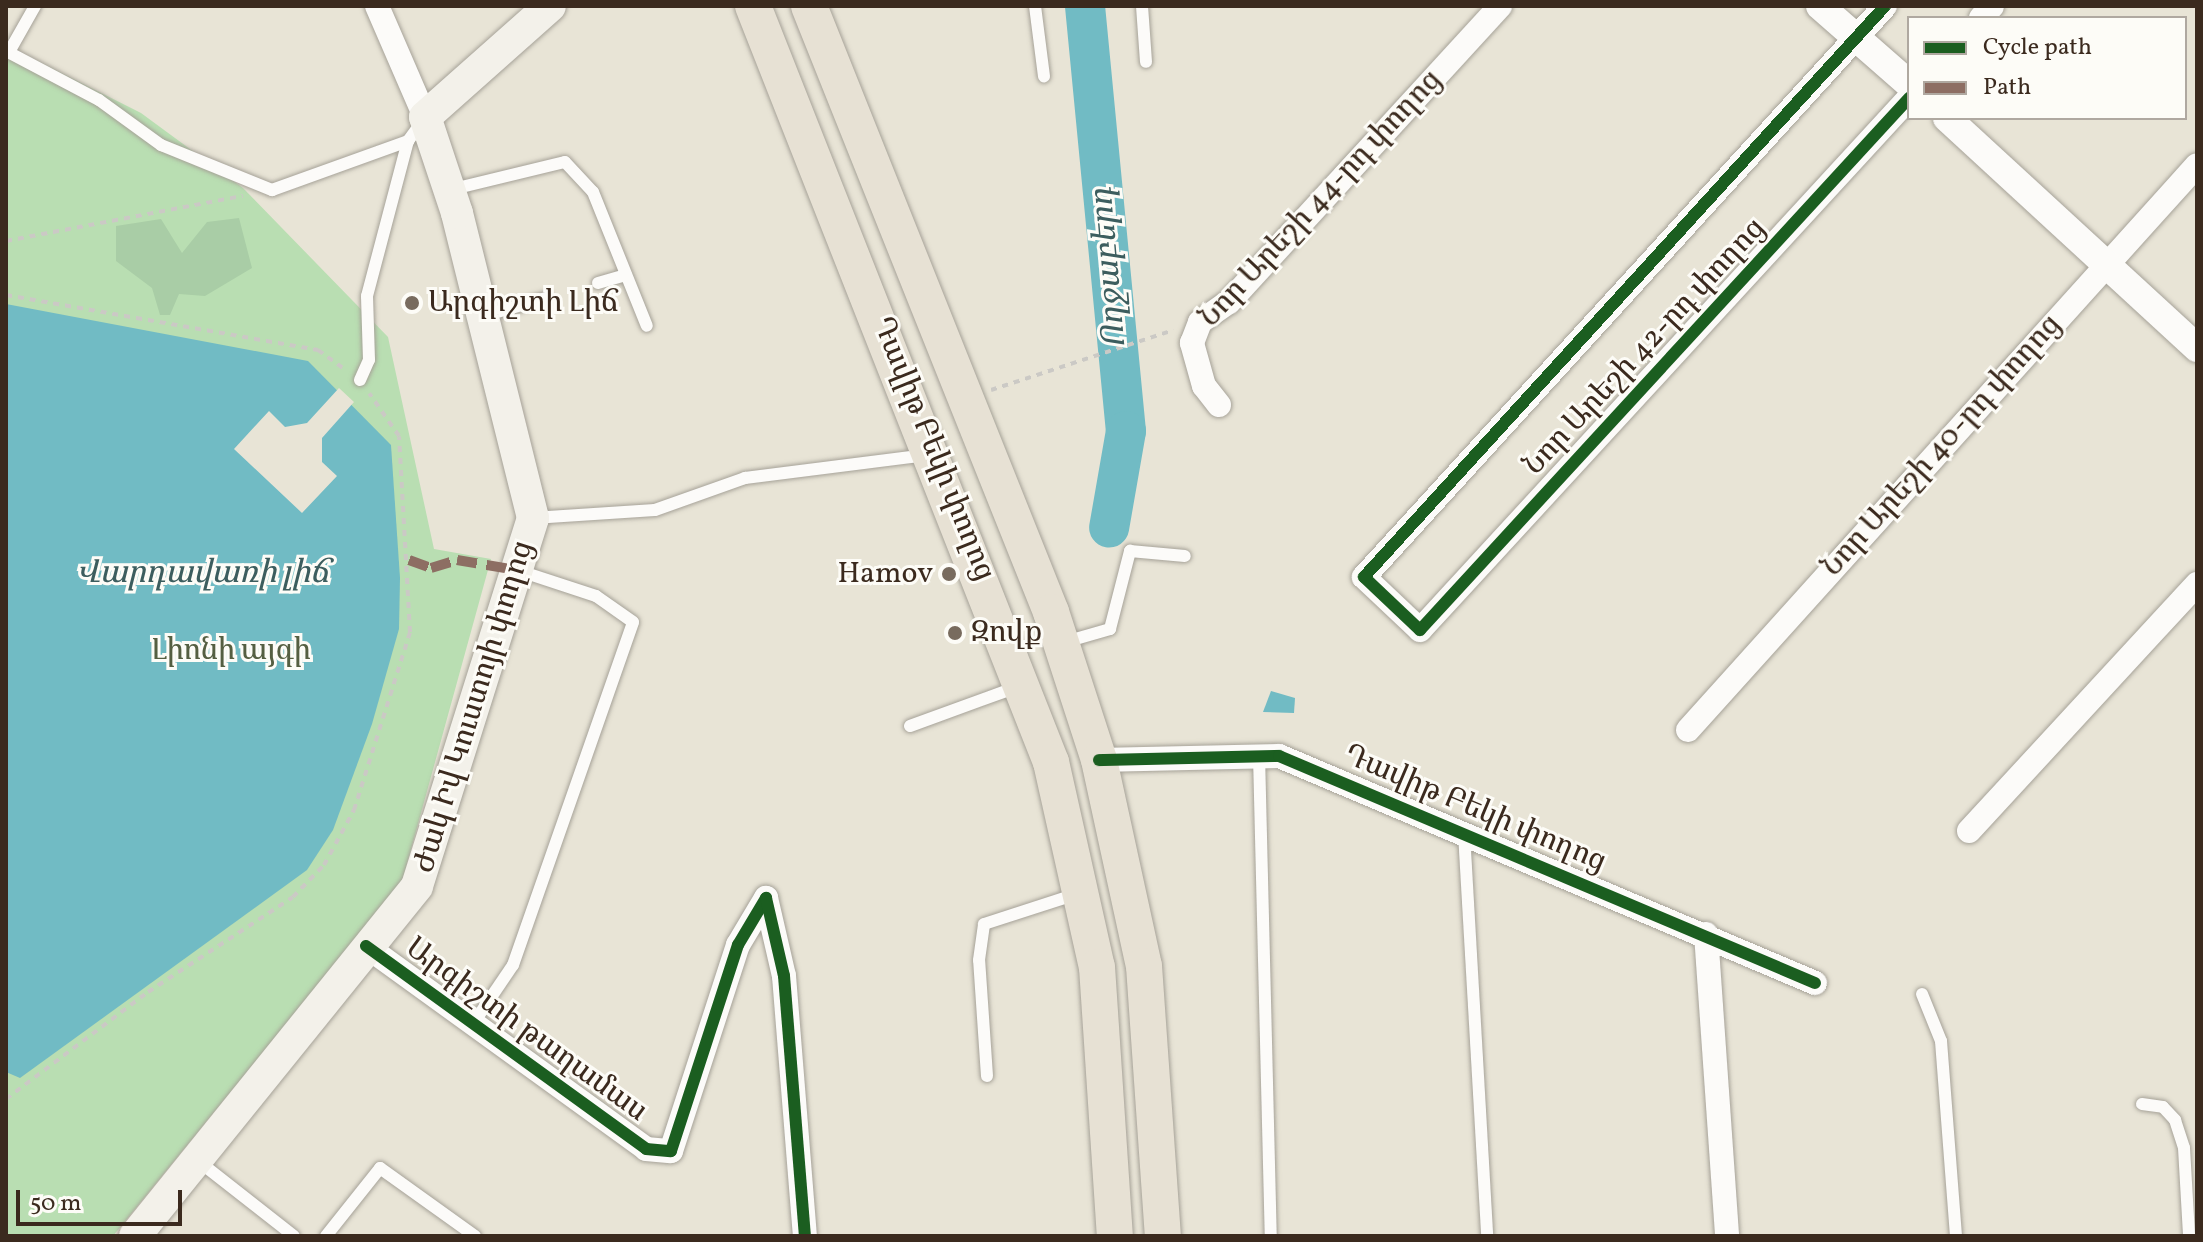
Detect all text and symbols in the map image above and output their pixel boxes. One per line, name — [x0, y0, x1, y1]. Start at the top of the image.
legend — [1907, 16, 2187, 120]
text: Cycle path — [1983, 31, 2092, 65]
street label: Նոր Արեշի 44-րդ փողոց — [1192, 63, 1450, 335]
text: Path — [1983, 71, 2031, 105]
water label: Ողջաբերդ — [1084, 186, 1136, 350]
street label: Նոր Արեշի 42-րդ փողոց — [1516, 211, 1774, 483]
place label: Արգիշտի Լիճ — [428, 285, 618, 321]
marker: Արգիշտի Լիճ — [403, 294, 421, 312]
street label: Նոր Արեշի 40-րդ փողոց — [1815, 307, 2069, 585]
street label: Դավիթ Բեկի փողոց — [864, 312, 1002, 586]
street label: Ժակ Իվ Կուստոյի փողոց — [406, 537, 542, 877]
water label: Վարդավառի լիճ — [76, 555, 328, 593]
place label: Hamov — [837, 556, 933, 592]
marker: Hamov — [940, 565, 958, 583]
place label: Զովք — [971, 615, 1042, 651]
marker: Զովք — [946, 624, 964, 642]
park label: Լիոնի այգի — [151, 633, 311, 669]
street label: Դավիթ Բեկի փողոց — [1339, 738, 1611, 880]
street label: Արգիշտի թաղամաս — [398, 930, 654, 1130]
scale bar — [20, 1174, 186, 1224]
text: 50 m — [30, 1187, 82, 1221]

